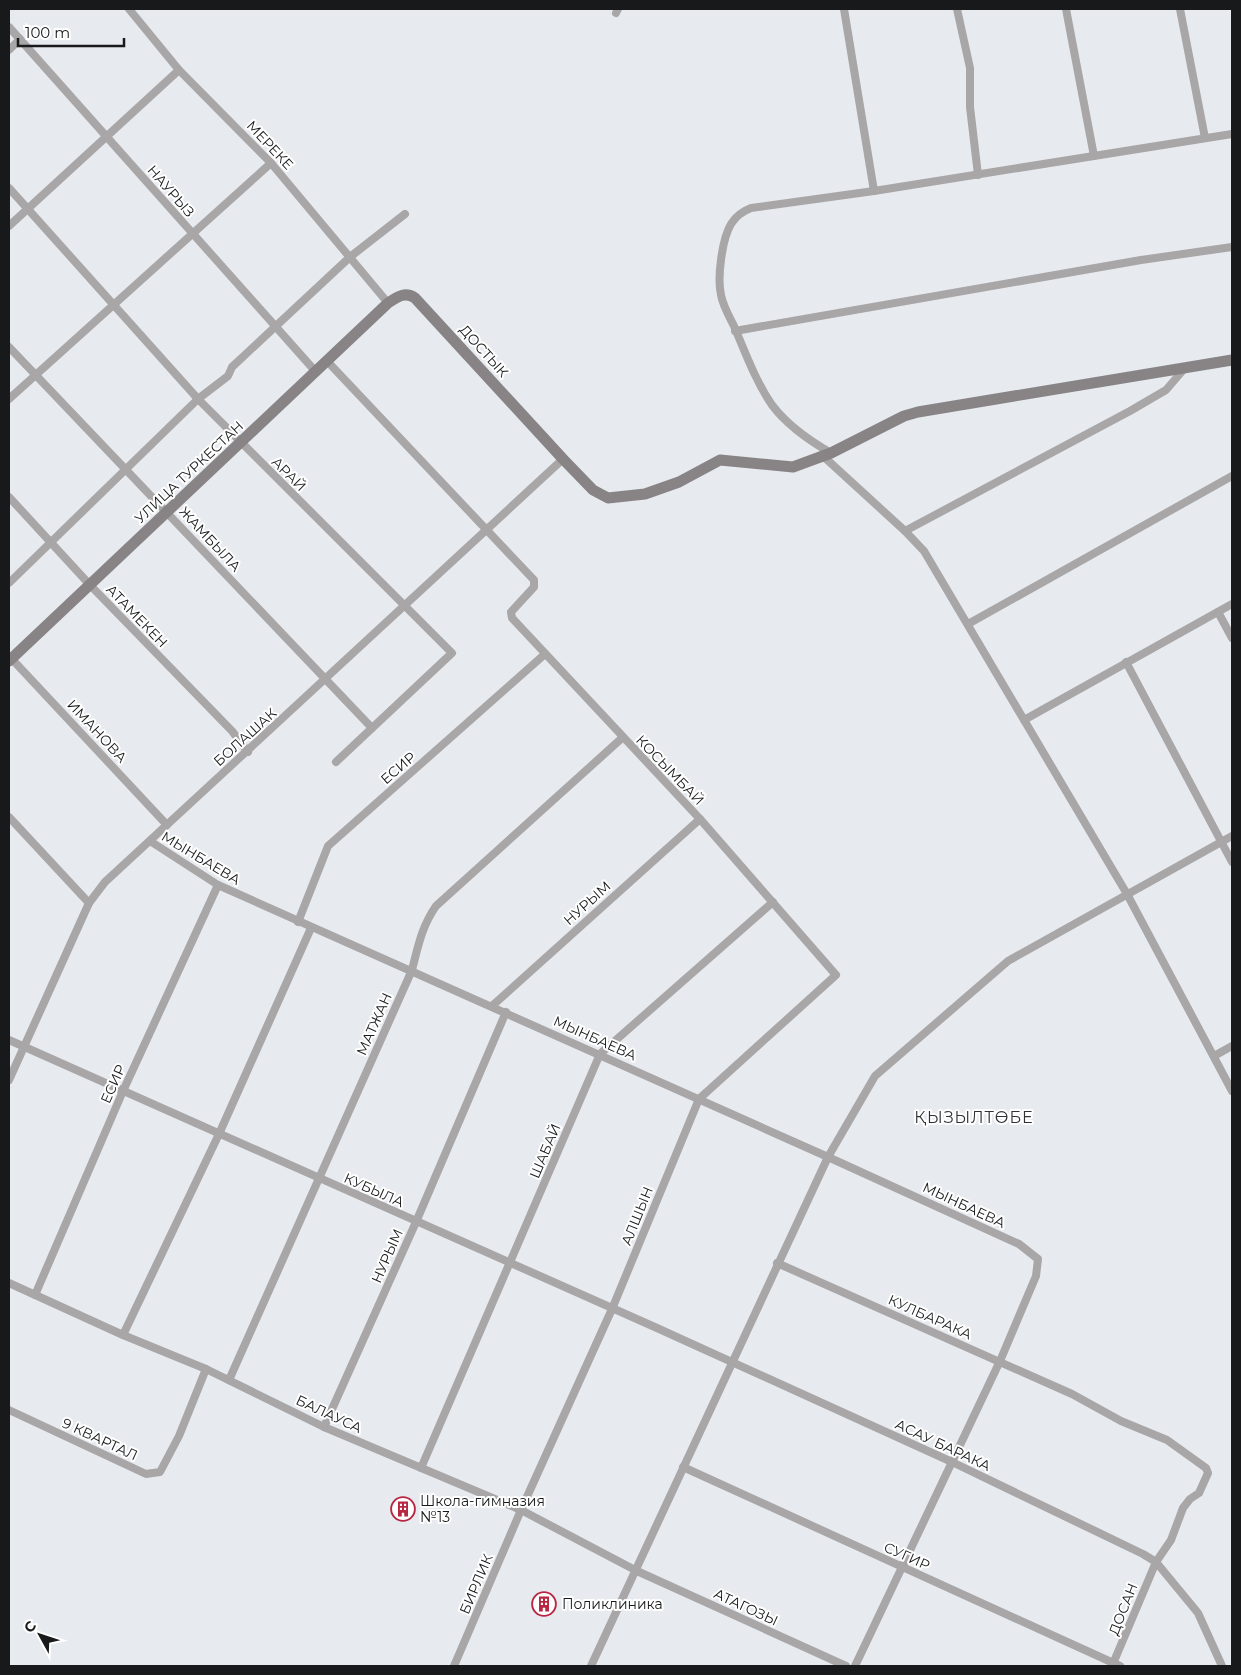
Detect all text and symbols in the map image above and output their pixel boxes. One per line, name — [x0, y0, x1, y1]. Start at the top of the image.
scale bar — [18, 15, 124, 47]
text: 100 m — [25, 23, 70, 42]
street label: МЕРЕКЕ — [243, 117, 297, 173]
street label: НАУРЫЗ — [144, 161, 198, 221]
street label: ДОСТЫК — [456, 321, 512, 381]
street label: УЛИЦА ТУРКЕСТАН — [131, 417, 247, 527]
street label: АРАЙ — [268, 453, 310, 495]
street label: ЖАМБЫЛА — [175, 503, 245, 576]
street label: АТАМЕКЕН — [102, 581, 172, 651]
street label: ИМАНОВА — [63, 696, 131, 767]
street label: БОЛАШАК — [210, 704, 280, 770]
street label: КОСЫМБАЙ — [632, 731, 708, 809]
street label: ЕСИР — [377, 748, 419, 788]
street label: МЫНБАЕВА — [158, 827, 244, 889]
street label: НУРЫМ — [560, 877, 614, 929]
street label: МАТЖАН — [352, 990, 396, 1058]
street label: МЫНБАЕВА — [551, 1012, 640, 1065]
street label: ЕСИР — [97, 1062, 130, 1106]
district label: ҚЫЗЫЛТӨБЕ — [914, 1108, 1034, 1127]
street label: ШАБАЙ — [525, 1121, 565, 1181]
street label: КУБЫЛА — [341, 1169, 407, 1211]
street label: МЫНБАЕВА — [920, 1178, 1009, 1232]
street label: АЛШЫН — [617, 1184, 657, 1248]
street label: НУРЫМ — [367, 1226, 407, 1286]
street label: КУЛБАРАКА — [885, 1291, 975, 1344]
street label: БАЛАУСА — [293, 1391, 365, 1437]
street label: 9 КВАРТАЛ — [59, 1414, 141, 1464]
street label: АСАУ БАРАКА — [892, 1415, 994, 1475]
place label: Школа-гимназия №13 — [420, 1492, 545, 1526]
building icon: Школа-гимназия №13 — [390, 1496, 416, 1522]
street label: СУГИР — [881, 1538, 933, 1574]
street label: БИРЛИК — [455, 1551, 497, 1617]
street label: ДОСАН — [1104, 1580, 1142, 1638]
street label: АТАГОЗЫ — [711, 1584, 781, 1630]
building icon: Поликлиника — [531, 1591, 557, 1617]
place label: Поликлиника — [562, 1595, 663, 1613]
north arrow — [15, 1610, 65, 1660]
text: С — [20, 1617, 40, 1636]

